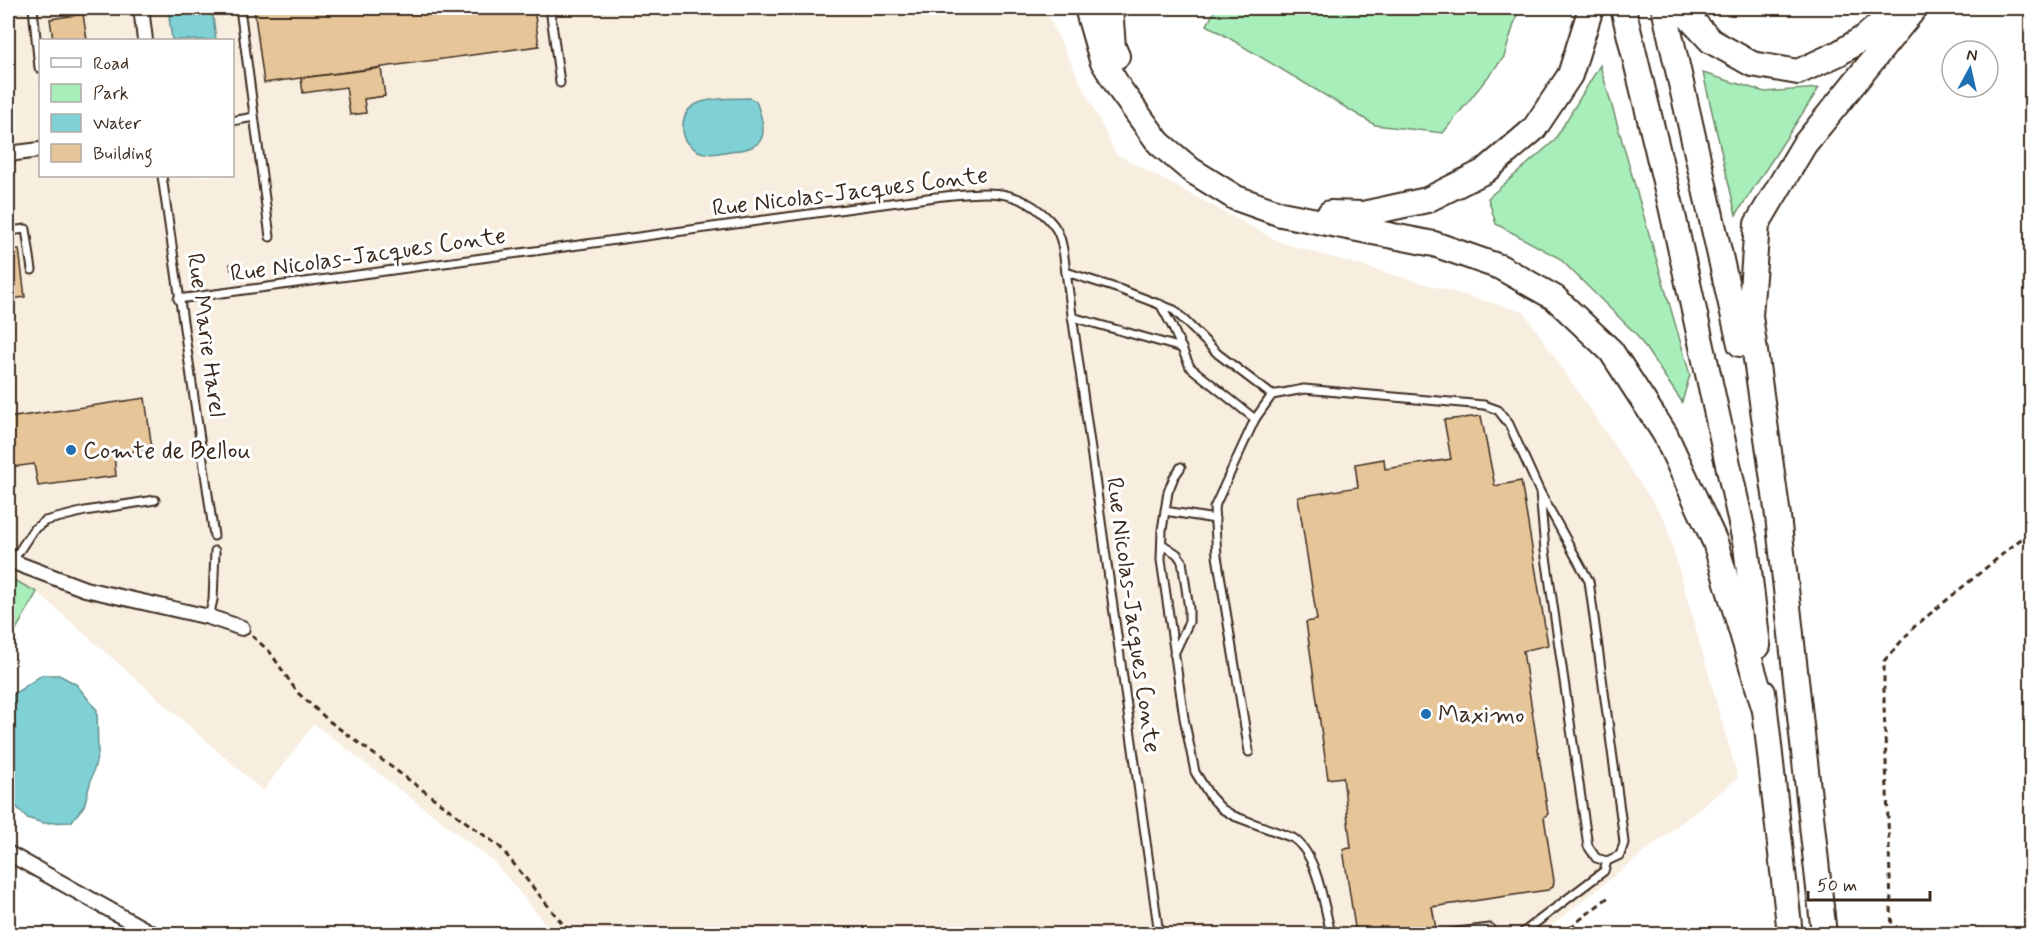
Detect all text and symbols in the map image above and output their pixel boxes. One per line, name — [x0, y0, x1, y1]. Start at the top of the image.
legend — [39, 39, 234, 177]
north arrow — [1940, 39, 2000, 99]
text: N — [1965, 44, 1979, 67]
text: Road — [93, 52, 129, 76]
text: Park — [93, 82, 129, 106]
text: Water — [93, 112, 142, 136]
text: Building — [93, 142, 153, 168]
street label: Rue Nicolas-Jacques Conte — [710, 160, 990, 225]
street label: Rue Nicolas-Jacques Conte — [229, 221, 508, 290]
street label: Rue Marie Harel — [179, 251, 232, 419]
place label: Comte de Bellou — [83, 436, 251, 467]
marker: Comte de Bellou — [64, 443, 78, 457]
street label: Rue Nicolas-Jacques Conte — [1098, 476, 1167, 755]
place label: Maximo — [1438, 700, 1525, 731]
marker: Maximo — [1419, 707, 1433, 721]
scale bar — [1808, 864, 1930, 902]
text: 50 m — [1817, 874, 1857, 898]

